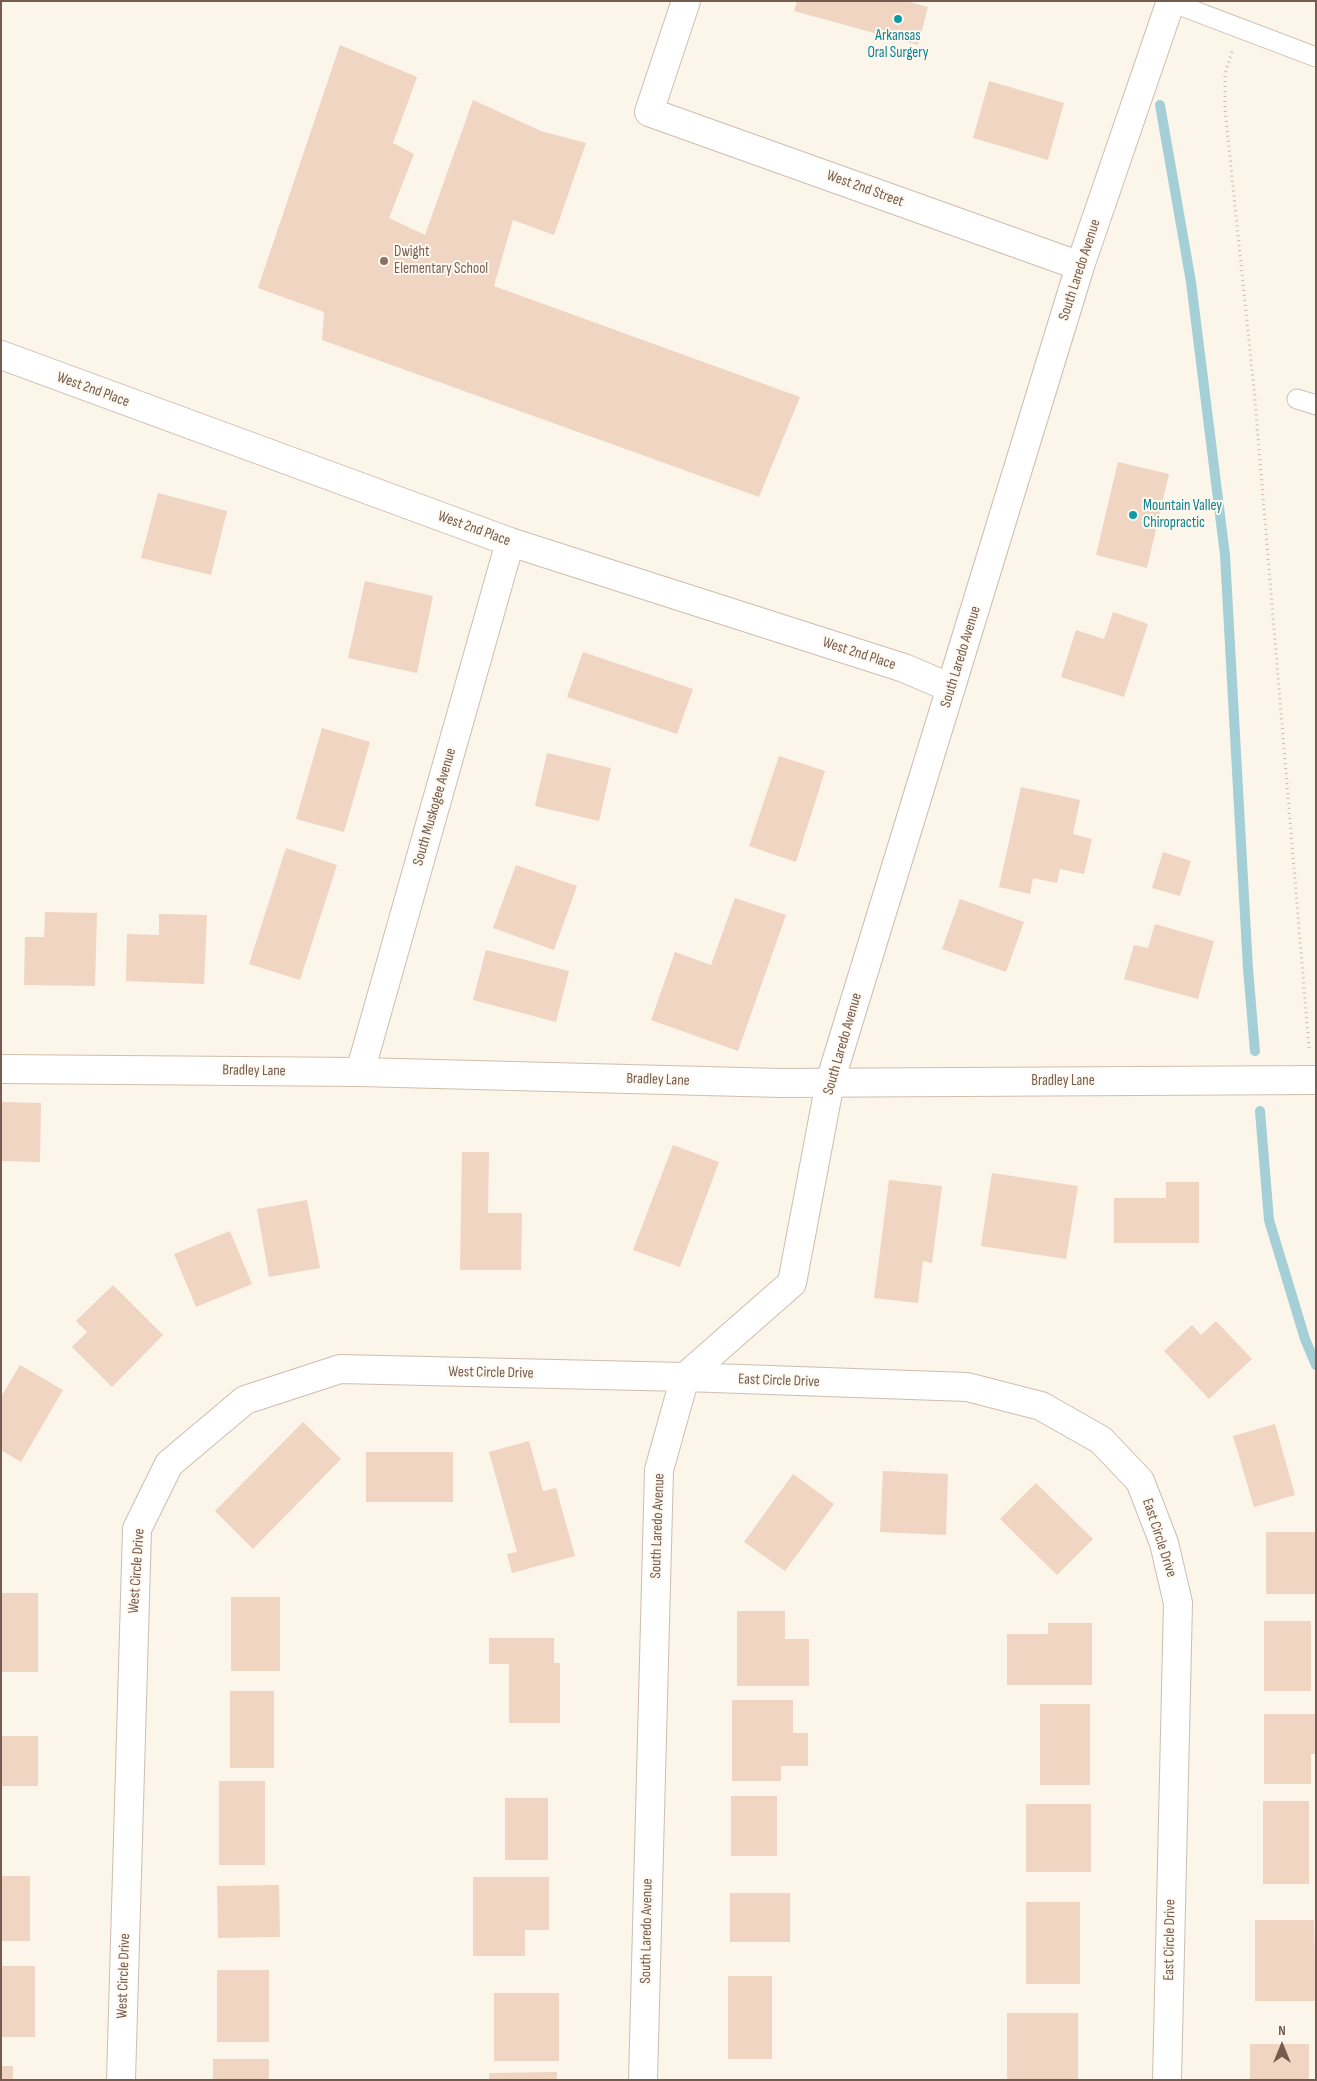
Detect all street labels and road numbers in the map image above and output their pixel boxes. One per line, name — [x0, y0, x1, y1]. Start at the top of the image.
street label: West 2nd Street — [824, 167, 906, 211]
street label: South Laredo Avenue — [1055, 217, 1105, 323]
street label: West 2nd Place — [54, 369, 132, 411]
street label: West 2nd Place — [435, 508, 513, 550]
street label: South Laredo Avenue — [937, 604, 985, 710]
street label: West 2nd Place — [820, 634, 898, 674]
street label: South Muskogee Avenue — [410, 746, 460, 868]
street label: South Laredo Avenue — [820, 991, 866, 1097]
street label: Bradley Lane — [222, 1061, 286, 1081]
street label: Bradley Lane — [626, 1070, 690, 1090]
street label: Bradley Lane — [1031, 1072, 1095, 1090]
street label: West Circle Drive — [448, 1363, 534, 1383]
street label: East Circle Drive — [738, 1371, 820, 1391]
street label: South Laredo Avenue — [647, 1473, 669, 1579]
street label: East Circle Drive — [1138, 1496, 1180, 1580]
street label: West Circle Drive — [125, 1528, 149, 1614]
street label: South Laredo Avenue — [637, 1878, 657, 1984]
street label: East Circle Drive — [1160, 1899, 1180, 1981]
street label: West Circle Drive — [114, 1933, 134, 2019]

